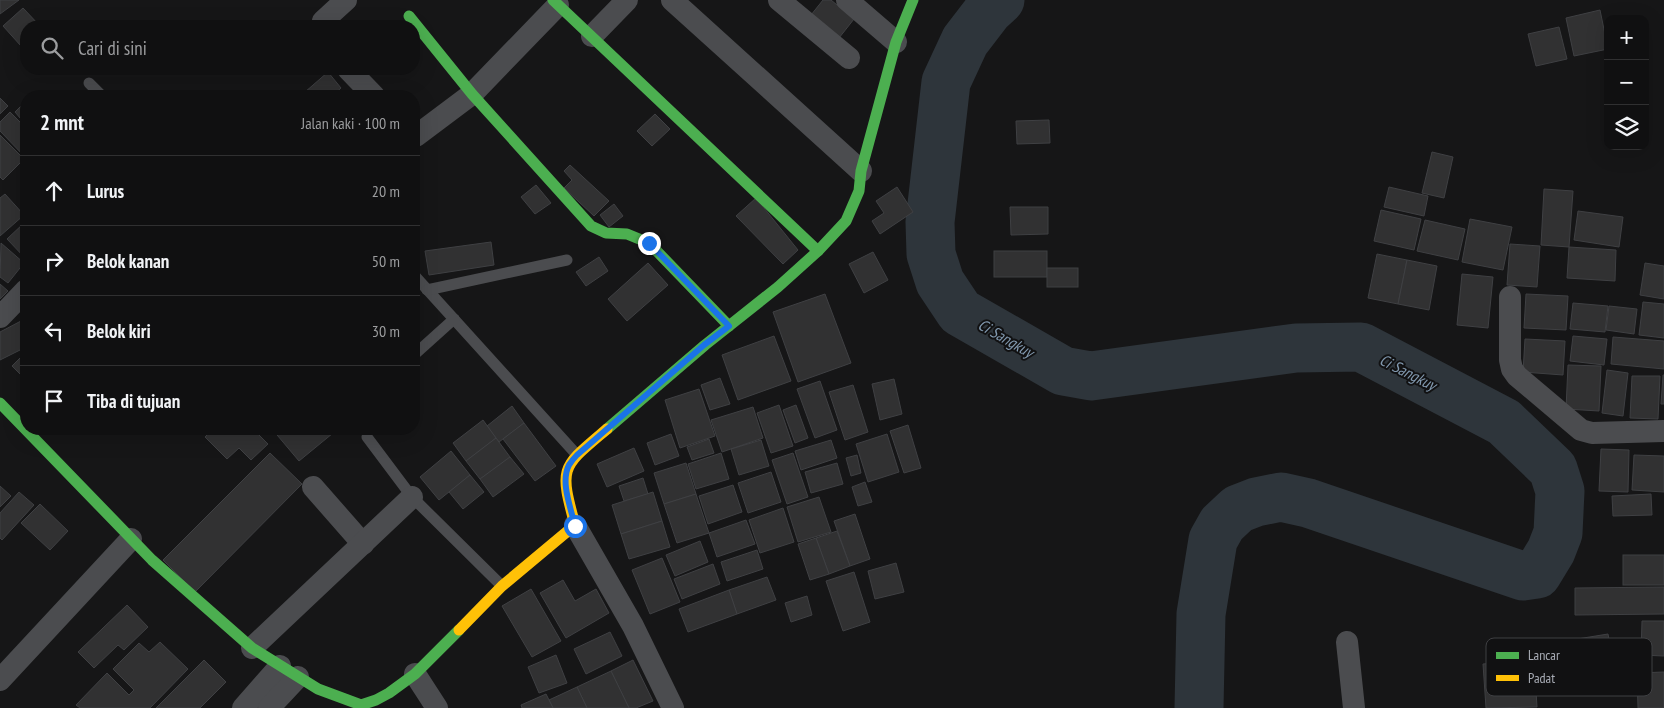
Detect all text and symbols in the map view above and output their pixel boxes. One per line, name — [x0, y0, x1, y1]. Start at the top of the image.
map controls — [1604, 15, 1649, 150]
button: + — [1604, 15, 1649, 60]
search box — [20, 20, 420, 75]
icon: search — [38, 34, 66, 62]
text: Cari di sini — [78, 36, 147, 60]
button: − — [1604, 60, 1649, 105]
button: layers — [1604, 105, 1649, 150]
text: 2 mnt — [40, 109, 84, 136]
text: Jalan kaki · 100 m — [301, 113, 400, 133]
icon: ahead — [40, 177, 68, 205]
text: Lurus — [87, 179, 124, 203]
text: 20 m — [372, 181, 400, 201]
route end — [638, 232, 661, 255]
icon: right — [40, 247, 68, 275]
text: Belok kanan — [87, 249, 169, 273]
text: 50 m — [372, 251, 400, 271]
water label: Ci Sangkuy — [975, 314, 1039, 363]
icon: left — [40, 317, 68, 345]
text: Belok kiri — [87, 319, 151, 343]
text: 30 m — [372, 321, 400, 341]
water label: Ci Sangkuy — [1376, 349, 1441, 396]
icon: arrive — [40, 387, 68, 415]
text: Tiba di tujuan — [87, 389, 180, 413]
route start — [564, 515, 587, 538]
legend — [1486, 638, 1652, 696]
text: Lancar — [1528, 646, 1560, 664]
text: Padat — [1528, 669, 1555, 687]

